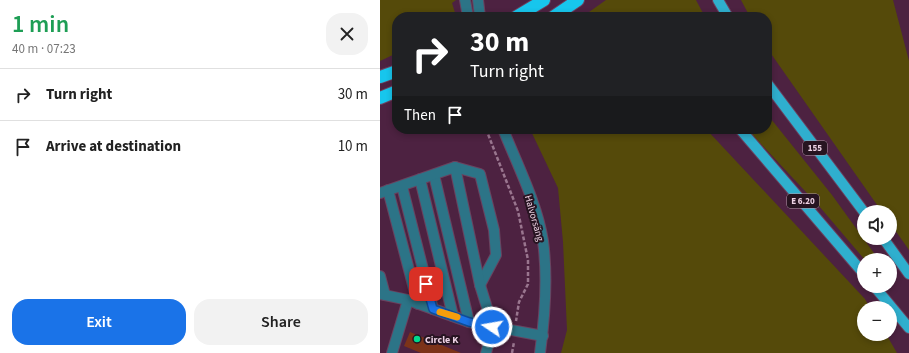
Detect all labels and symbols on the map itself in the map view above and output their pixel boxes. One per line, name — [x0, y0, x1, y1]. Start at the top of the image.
road number: 155 — [803, 141, 827, 155]
street label: Halvorsäng — [521, 194, 547, 243]
road number: E 6.20 — [787, 194, 819, 208]
pin — [409, 267, 443, 301]
position arrow — [471, 306, 513, 348]
place label: Circle K — [425, 333, 459, 347]
marker: Circle K — [412, 334, 422, 344]

